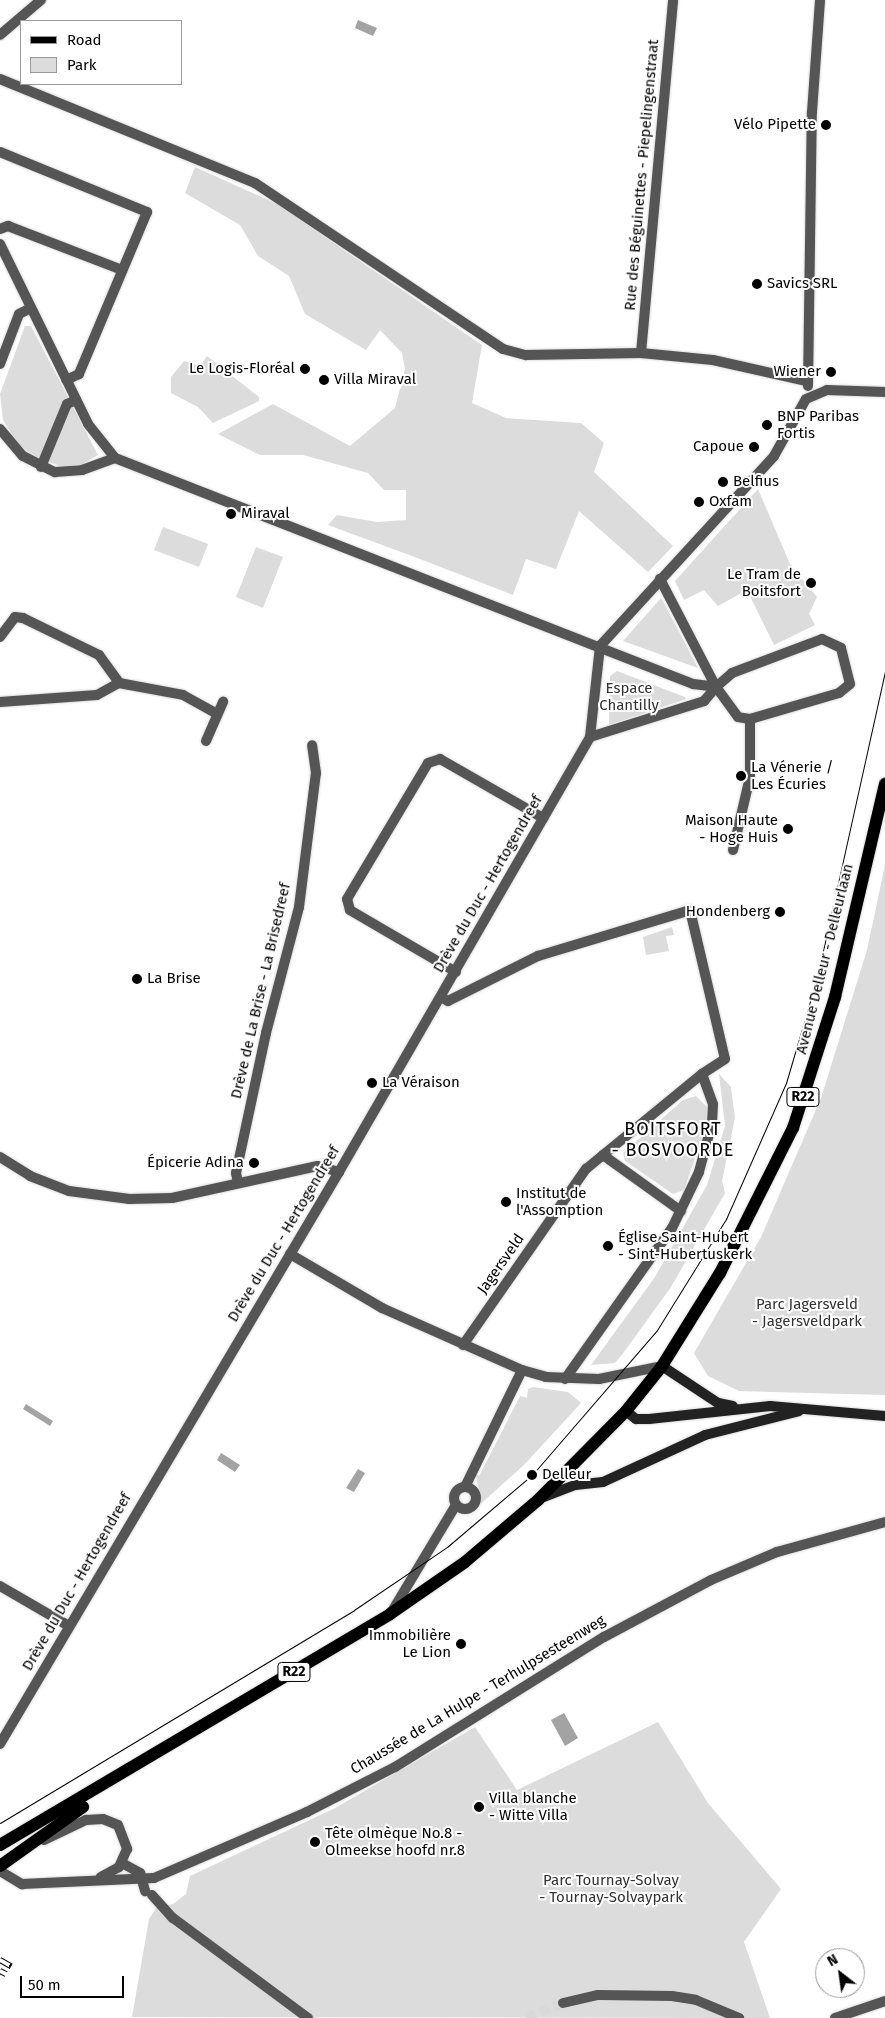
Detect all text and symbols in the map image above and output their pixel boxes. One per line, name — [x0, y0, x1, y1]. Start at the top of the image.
legend — [20, 20, 182, 85]
text: Road — [67, 31, 102, 49]
street label: Rue des Béguinettes - Piepelingenstraat — [621, 39, 663, 311]
text: Park — [67, 56, 97, 74]
place label: Vélo Pipette — [734, 116, 816, 134]
marker: Vélo Pipette — [820, 119, 832, 131]
place label: Savics SRL — [767, 275, 838, 293]
marker: Savics SRL — [751, 278, 763, 290]
place label: Le Logis-Floréal — [189, 360, 295, 378]
marker: Le Logis-Floréal — [299, 363, 311, 375]
place label: Wiener — [773, 363, 821, 381]
marker: Wiener — [825, 366, 837, 378]
place label: Villa Miraval — [334, 371, 416, 389]
marker: Villa Miraval — [318, 374, 330, 386]
place label: BNP Paribas Fortis — [777, 407, 859, 442]
marker: BNP Paribas Fortis — [761, 419, 773, 431]
place label: Capoue — [693, 438, 744, 456]
marker: Capoue — [748, 441, 760, 453]
place label: Belfius — [733, 473, 779, 491]
marker: Belfius — [717, 476, 729, 488]
place label: Oxfam — [709, 493, 752, 511]
marker: Oxfam — [693, 496, 705, 508]
place label: Miraval — [241, 505, 290, 523]
marker: Miraval — [225, 508, 237, 520]
place label: Le Tram de Boitsfort — [727, 565, 801, 600]
marker: Le Tram de Boitsfort — [805, 577, 817, 589]
park label: Espace Chantilly — [599, 679, 659, 714]
place label: La Vénerie / Les Écuries — [751, 758, 834, 793]
marker: La Vénerie / Les Écuries — [735, 770, 747, 782]
street label: Drève du Duc - Hertogendreef — [430, 792, 546, 976]
place label: Maison Haute - Hoge Huis — [685, 811, 778, 846]
marker: Maison Haute - Hoge Huis — [782, 823, 794, 835]
street label: Avenue Delleur - Delleurlaan — [793, 862, 857, 1056]
street label: Drève de La Brise - La Brisedreef — [227, 881, 295, 1101]
place label: Hondenberg — [686, 903, 770, 921]
marker: Hondenberg — [774, 906, 786, 918]
place label: La Brise — [147, 970, 201, 988]
marker: La Brise — [131, 973, 143, 985]
place label: La Véraison — [382, 1074, 460, 1092]
marker: La Véraison — [366, 1077, 378, 1089]
road number: R22 — [786, 1086, 820, 1108]
district label: BOITSFORT - BOSVOORDE — [610, 1119, 736, 1162]
street label: Drève du Duc - Hertogendreef — [224, 1143, 344, 1325]
place label: Épicerie Adina — [147, 1154, 244, 1172]
marker: Épicerie Adina — [248, 1157, 260, 1169]
place label: Institut de l'Assomption — [516, 1184, 603, 1219]
marker: Institut de l'Assomption — [500, 1196, 512, 1208]
place label: Église Saint-Hubert - Sint-Hubertuskerk — [618, 1228, 752, 1263]
street label: Jagersveld — [474, 1230, 528, 1298]
marker: Église Saint-Hubert - Sint-Hubertuskerk — [602, 1240, 614, 1252]
park label: Parc Jagersveld - Jagersveldpark — [752, 1295, 862, 1330]
place label: Delleur — [542, 1466, 591, 1484]
marker: Delleur — [526, 1469, 538, 1481]
street label: Drève du Duc - Hertogendreef — [19, 1490, 135, 1674]
street label: Chaussée de La Hulpe - Terhulpsesteenweg — [347, 1612, 609, 1778]
place label: Immobilière Le Lion — [369, 1626, 451, 1661]
marker: Immobilière Le Lion — [455, 1638, 467, 1650]
road number: R22 — [276, 1660, 312, 1684]
place label: Villa blanche - Witte Villa — [489, 1789, 577, 1824]
marker: Villa blanche - Witte Villa — [473, 1801, 485, 1813]
place label: Tête olmèque No.8 - Olmeekse hoofd nr.8 — [325, 1824, 465, 1859]
marker: Tête olmèque No.8 - Olmeekse hoofd nr.8 — [309, 1836, 321, 1848]
park label: Parc Tournay-Solvay - Tournay-Solvaypark — [539, 1871, 683, 1906]
north arrow — [815, 1948, 865, 1998]
text: N — [824, 1951, 841, 1970]
scale bar — [22, 1966, 126, 1998]
text: 50 m — [28, 1976, 61, 1994]

